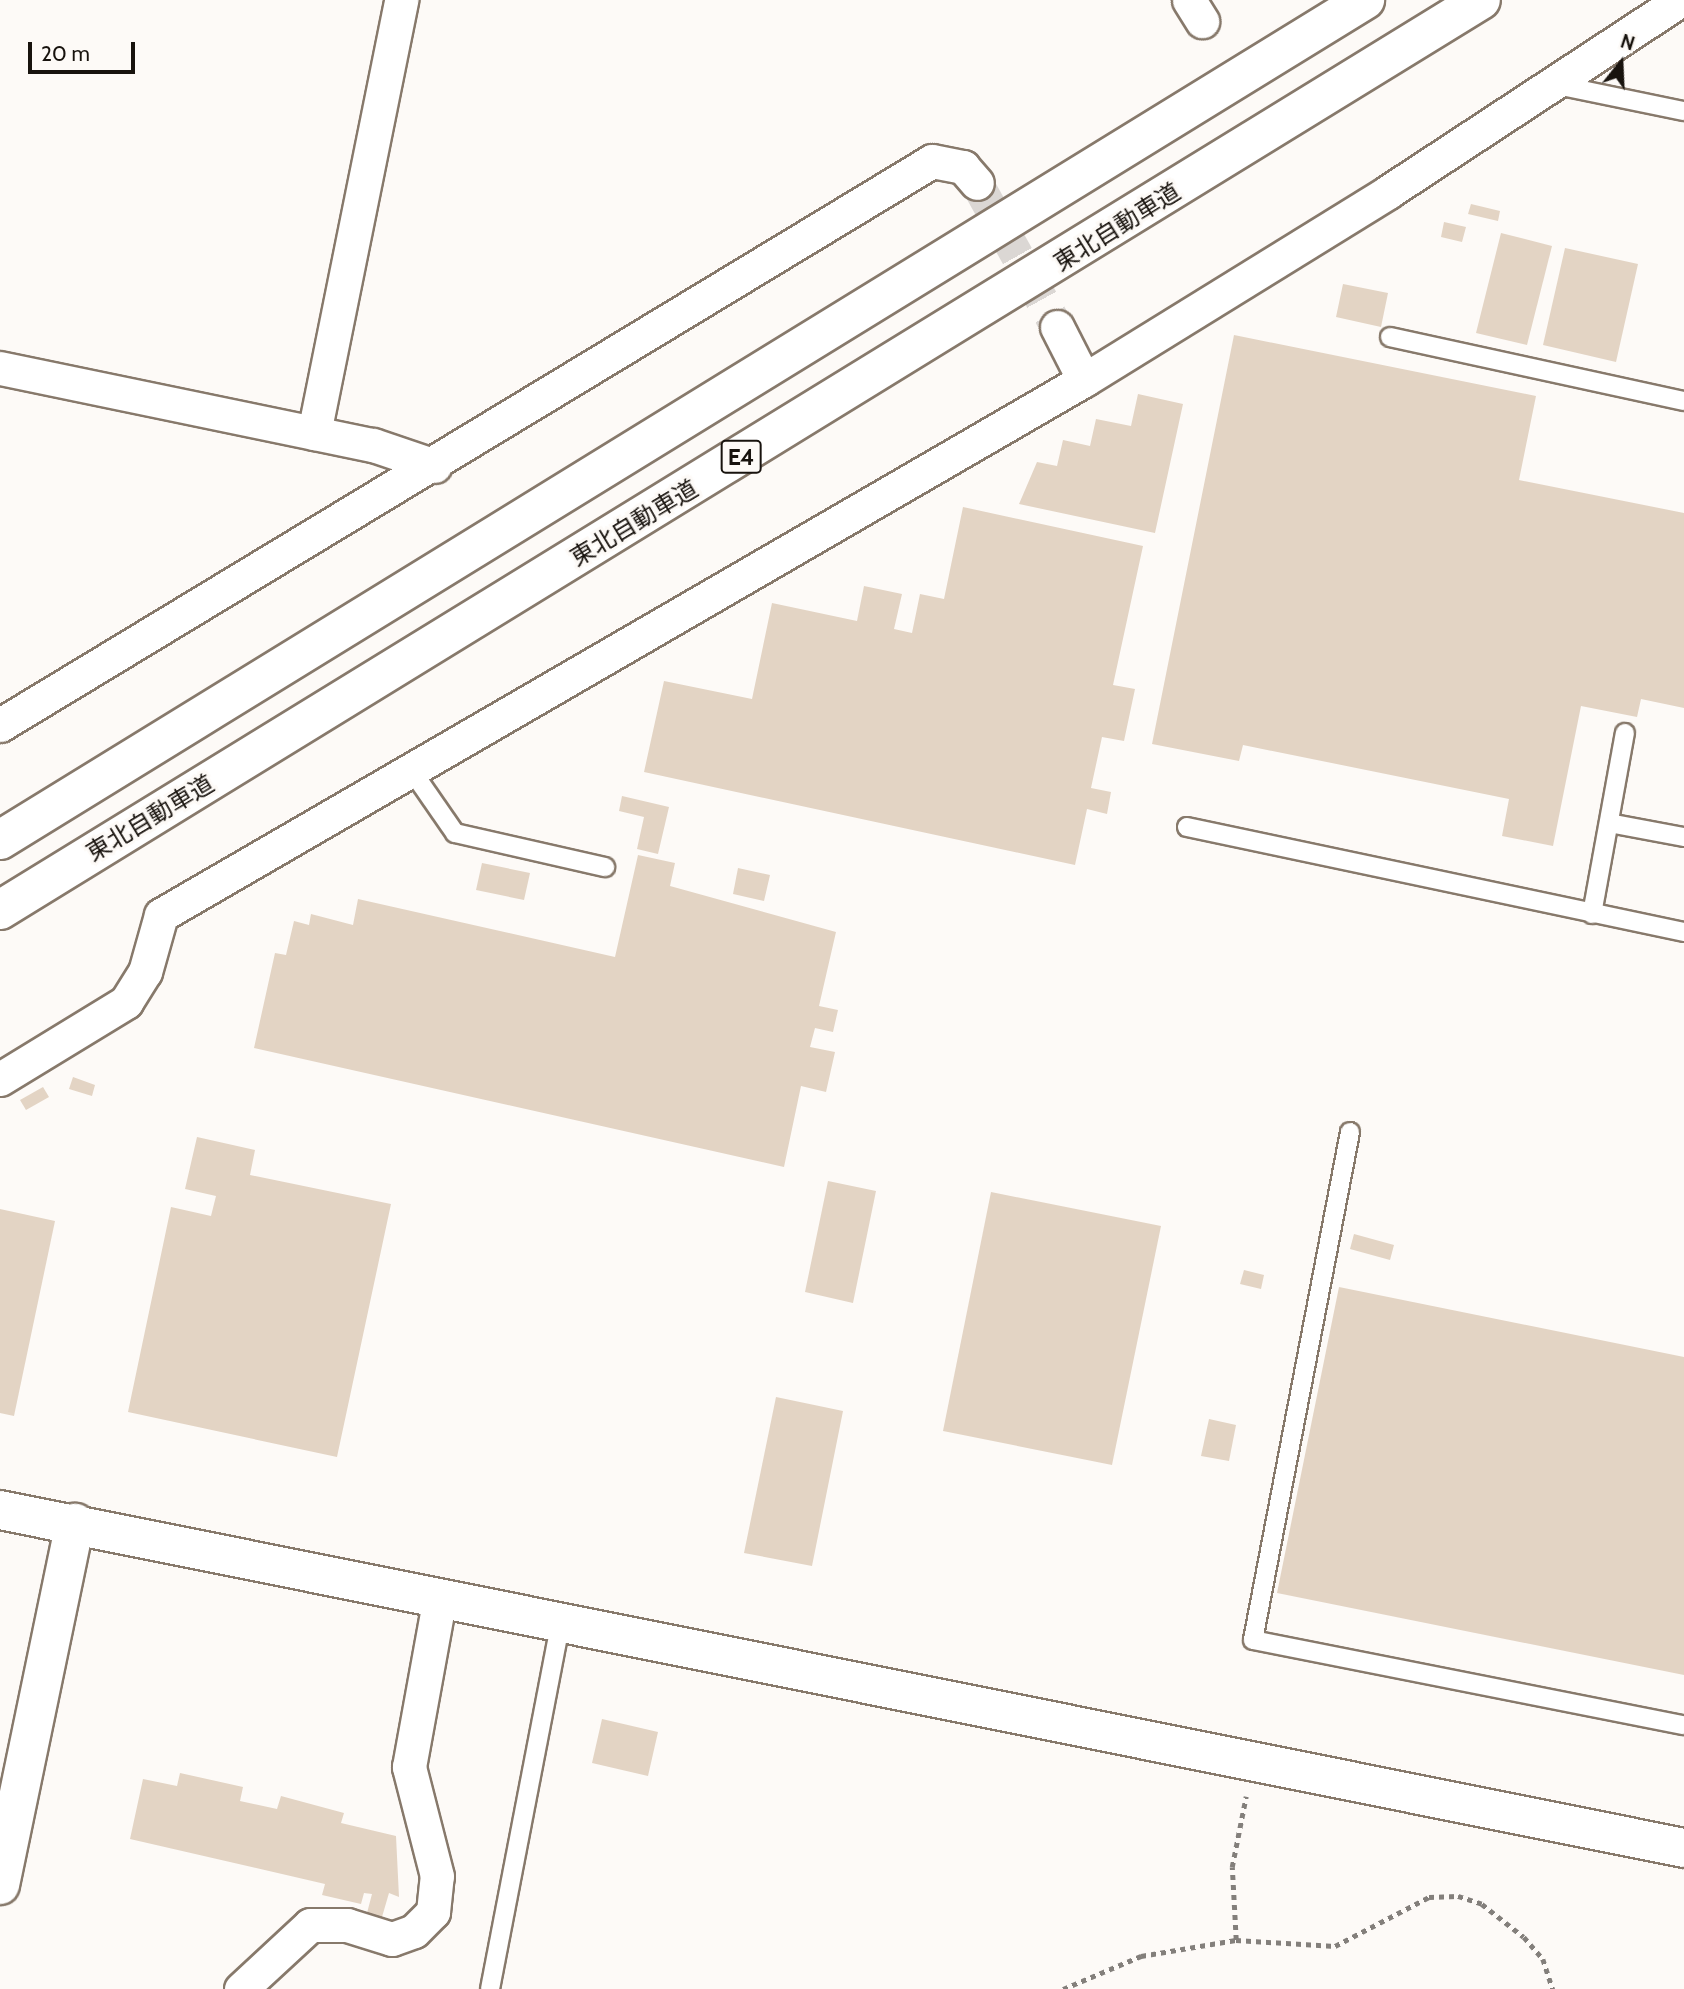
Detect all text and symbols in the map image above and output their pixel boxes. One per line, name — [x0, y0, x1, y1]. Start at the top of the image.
scale bar — [32, 28, 138, 72]
north arrow — [1586, 28, 1656, 98]
text: N — [1618, 30, 1638, 56]
text: 20 m — [41, 41, 90, 66]
street label: 東北自動車道 — [1048, 177, 1186, 277]
road number: E4 — [720, 438, 762, 477]
street label: 東北自動車道 — [565, 474, 703, 572]
street label: 東北自動車道 — [81, 769, 219, 867]

